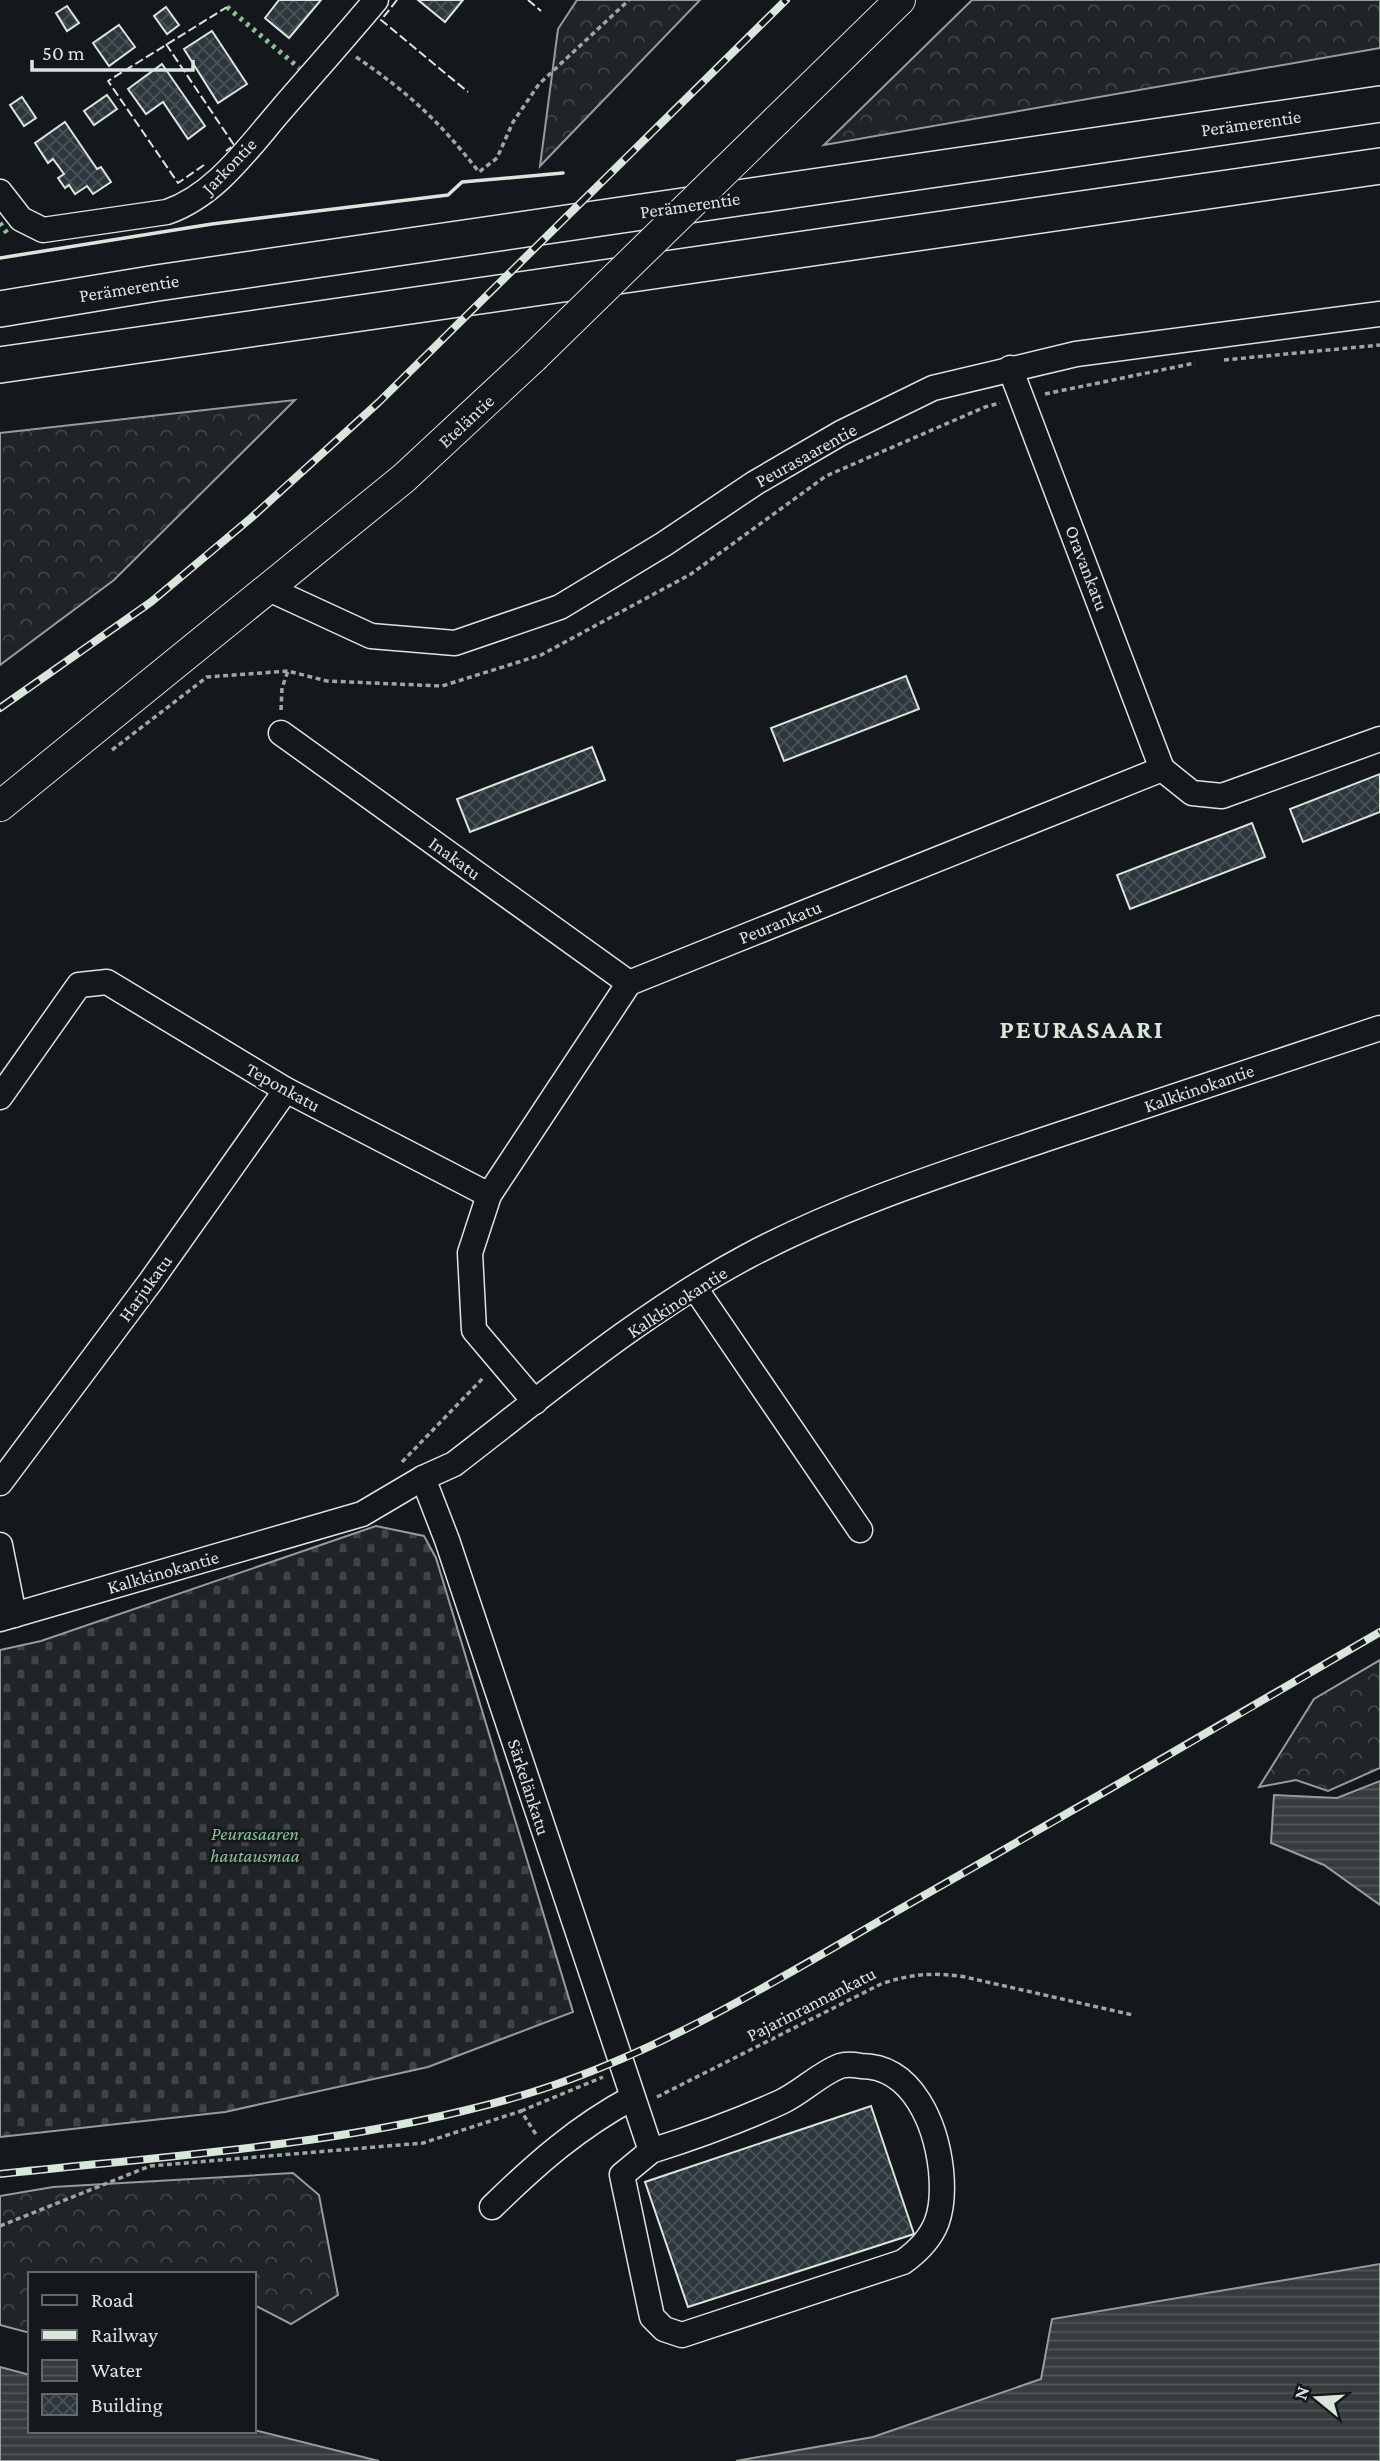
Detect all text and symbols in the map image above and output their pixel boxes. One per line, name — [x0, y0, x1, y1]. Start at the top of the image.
scale bar — [32, 28, 192, 72]
text: 50 m — [42, 41, 85, 65]
street label: Perämerentie — [1200, 106, 1302, 140]
street label: Jarkontie — [196, 134, 261, 200]
street label: Perämerentie — [639, 188, 741, 222]
street label: Perämerentie — [78, 270, 180, 306]
street label: Eteläntie — [434, 390, 498, 452]
street label: Peurasaarentie — [752, 419, 860, 491]
street label: Oravankatu — [1061, 522, 1113, 614]
street label: Inakatu — [425, 832, 485, 884]
street label: Peurankatu — [736, 896, 824, 948]
district label: PEURASAARI — [999, 1015, 1165, 1044]
street label: Teponkatu — [242, 1058, 324, 1116]
street label: Kalkkinokantie — [1141, 1059, 1257, 1117]
street label: Harjukatu — [114, 1251, 177, 1326]
street label: Kalkkinokantie — [623, 1262, 731, 1342]
street label: Kalkkinokantie — [105, 1546, 221, 1598]
street label: Särkelänkatu — [504, 1736, 554, 1838]
park label: Peurasaaren hautausmaa — [210, 1823, 300, 1866]
street label: Pajarinrannankatu — [743, 1962, 880, 2047]
legend — [28, 2272, 256, 2433]
text: Road — [91, 2288, 134, 2312]
text: Railway — [91, 2323, 158, 2347]
text: Water — [91, 2358, 143, 2382]
north arrow — [1282, 2363, 1352, 2433]
text: N — [1289, 2383, 1313, 2402]
text: Building — [91, 2393, 163, 2417]

